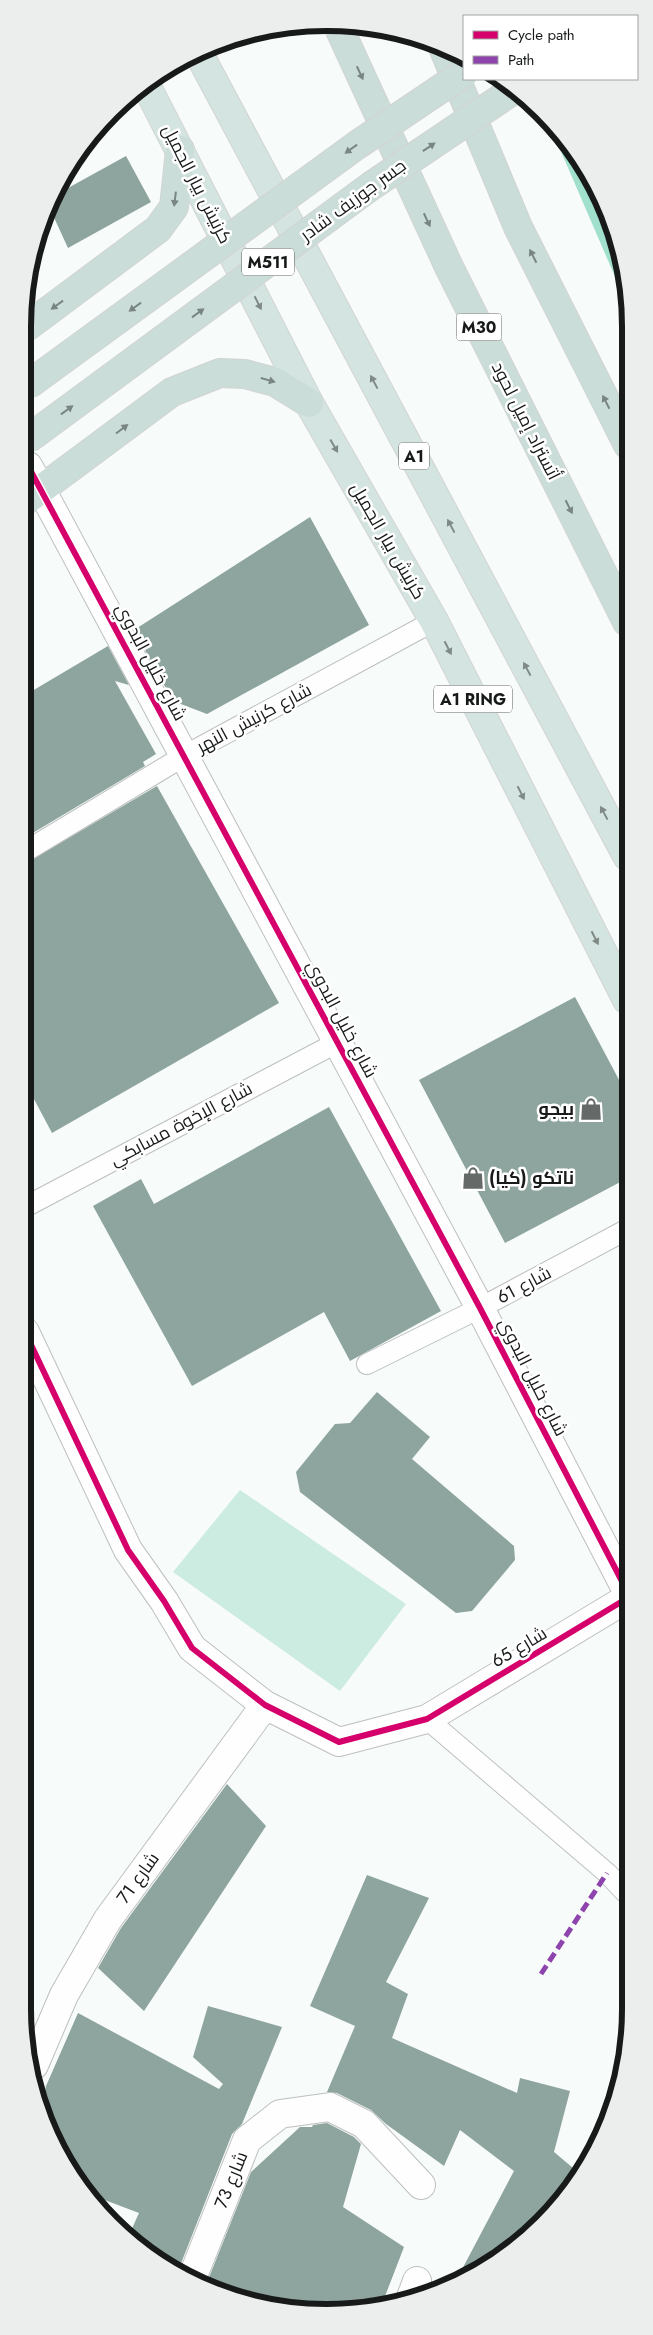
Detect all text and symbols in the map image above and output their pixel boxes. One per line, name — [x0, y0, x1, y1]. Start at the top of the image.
legend — [463, 15, 638, 80]
text: Cycle path — [508, 24, 575, 46]
text: Path — [508, 49, 534, 71]
one-way arrow — [356, 66, 364, 80]
street label: كرنيش بيار الجميل — [156, 120, 238, 248]
one-way arrow — [422, 142, 436, 152]
one-way arrow — [344, 144, 358, 154]
street label: جسر جوزيف شادر — [294, 153, 411, 248]
one-way arrow — [171, 191, 179, 207]
one-way arrow — [424, 213, 432, 227]
road number: M511 — [242, 248, 294, 276]
one-way arrow — [529, 249, 537, 264]
one-way arrow — [254, 296, 262, 310]
one-way arrow — [51, 300, 64, 311]
one-way arrow — [129, 301, 142, 312]
one-way arrow — [191, 308, 204, 319]
road number: M30 — [456, 314, 502, 341]
street label: أتستراد إميل لحود — [485, 357, 567, 485]
one-way arrow — [370, 376, 379, 389]
one-way arrow — [261, 377, 276, 385]
one-way arrow — [602, 394, 610, 409]
one-way arrow — [60, 405, 74, 415]
one-way arrow — [115, 424, 129, 434]
one-way arrow — [329, 439, 338, 452]
road number: A1 — [399, 442, 429, 470]
street label: كرنيش بيار الجميل — [344, 478, 432, 604]
one-way arrow — [565, 500, 573, 514]
one-way arrow — [447, 519, 455, 533]
street label: شارع خليل البدوي — [108, 599, 193, 726]
one-way arrow — [444, 641, 452, 656]
one-way arrow — [523, 662, 532, 676]
street label: شارع كرنيش النهر — [191, 677, 316, 760]
road number: A1 RING — [434, 686, 512, 712]
one-way arrow — [518, 786, 526, 800]
one-way arrow — [600, 805, 608, 820]
one-way arrow — [591, 931, 599, 945]
street label: شارع خليل البدوي — [299, 956, 384, 1083]
street label: شارع الإخوة مسابكي — [105, 1075, 257, 1173]
place label: بيجو — [539, 1096, 574, 1122]
shop icon: بيجو — [578, 1096, 604, 1122]
shop icon: ناتكو (كيا) — [460, 1165, 486, 1191]
place label: ناتكو (كيا) — [489, 1165, 574, 1191]
street label: شارع 61 — [492, 1260, 556, 1310]
street label: شارع خليل البدوي — [491, 1313, 574, 1441]
street label: شارع 65 — [486, 1620, 552, 1674]
street label: شارع 71 — [110, 1847, 166, 1909]
street label: شارع 73 — [208, 2148, 254, 2212]

